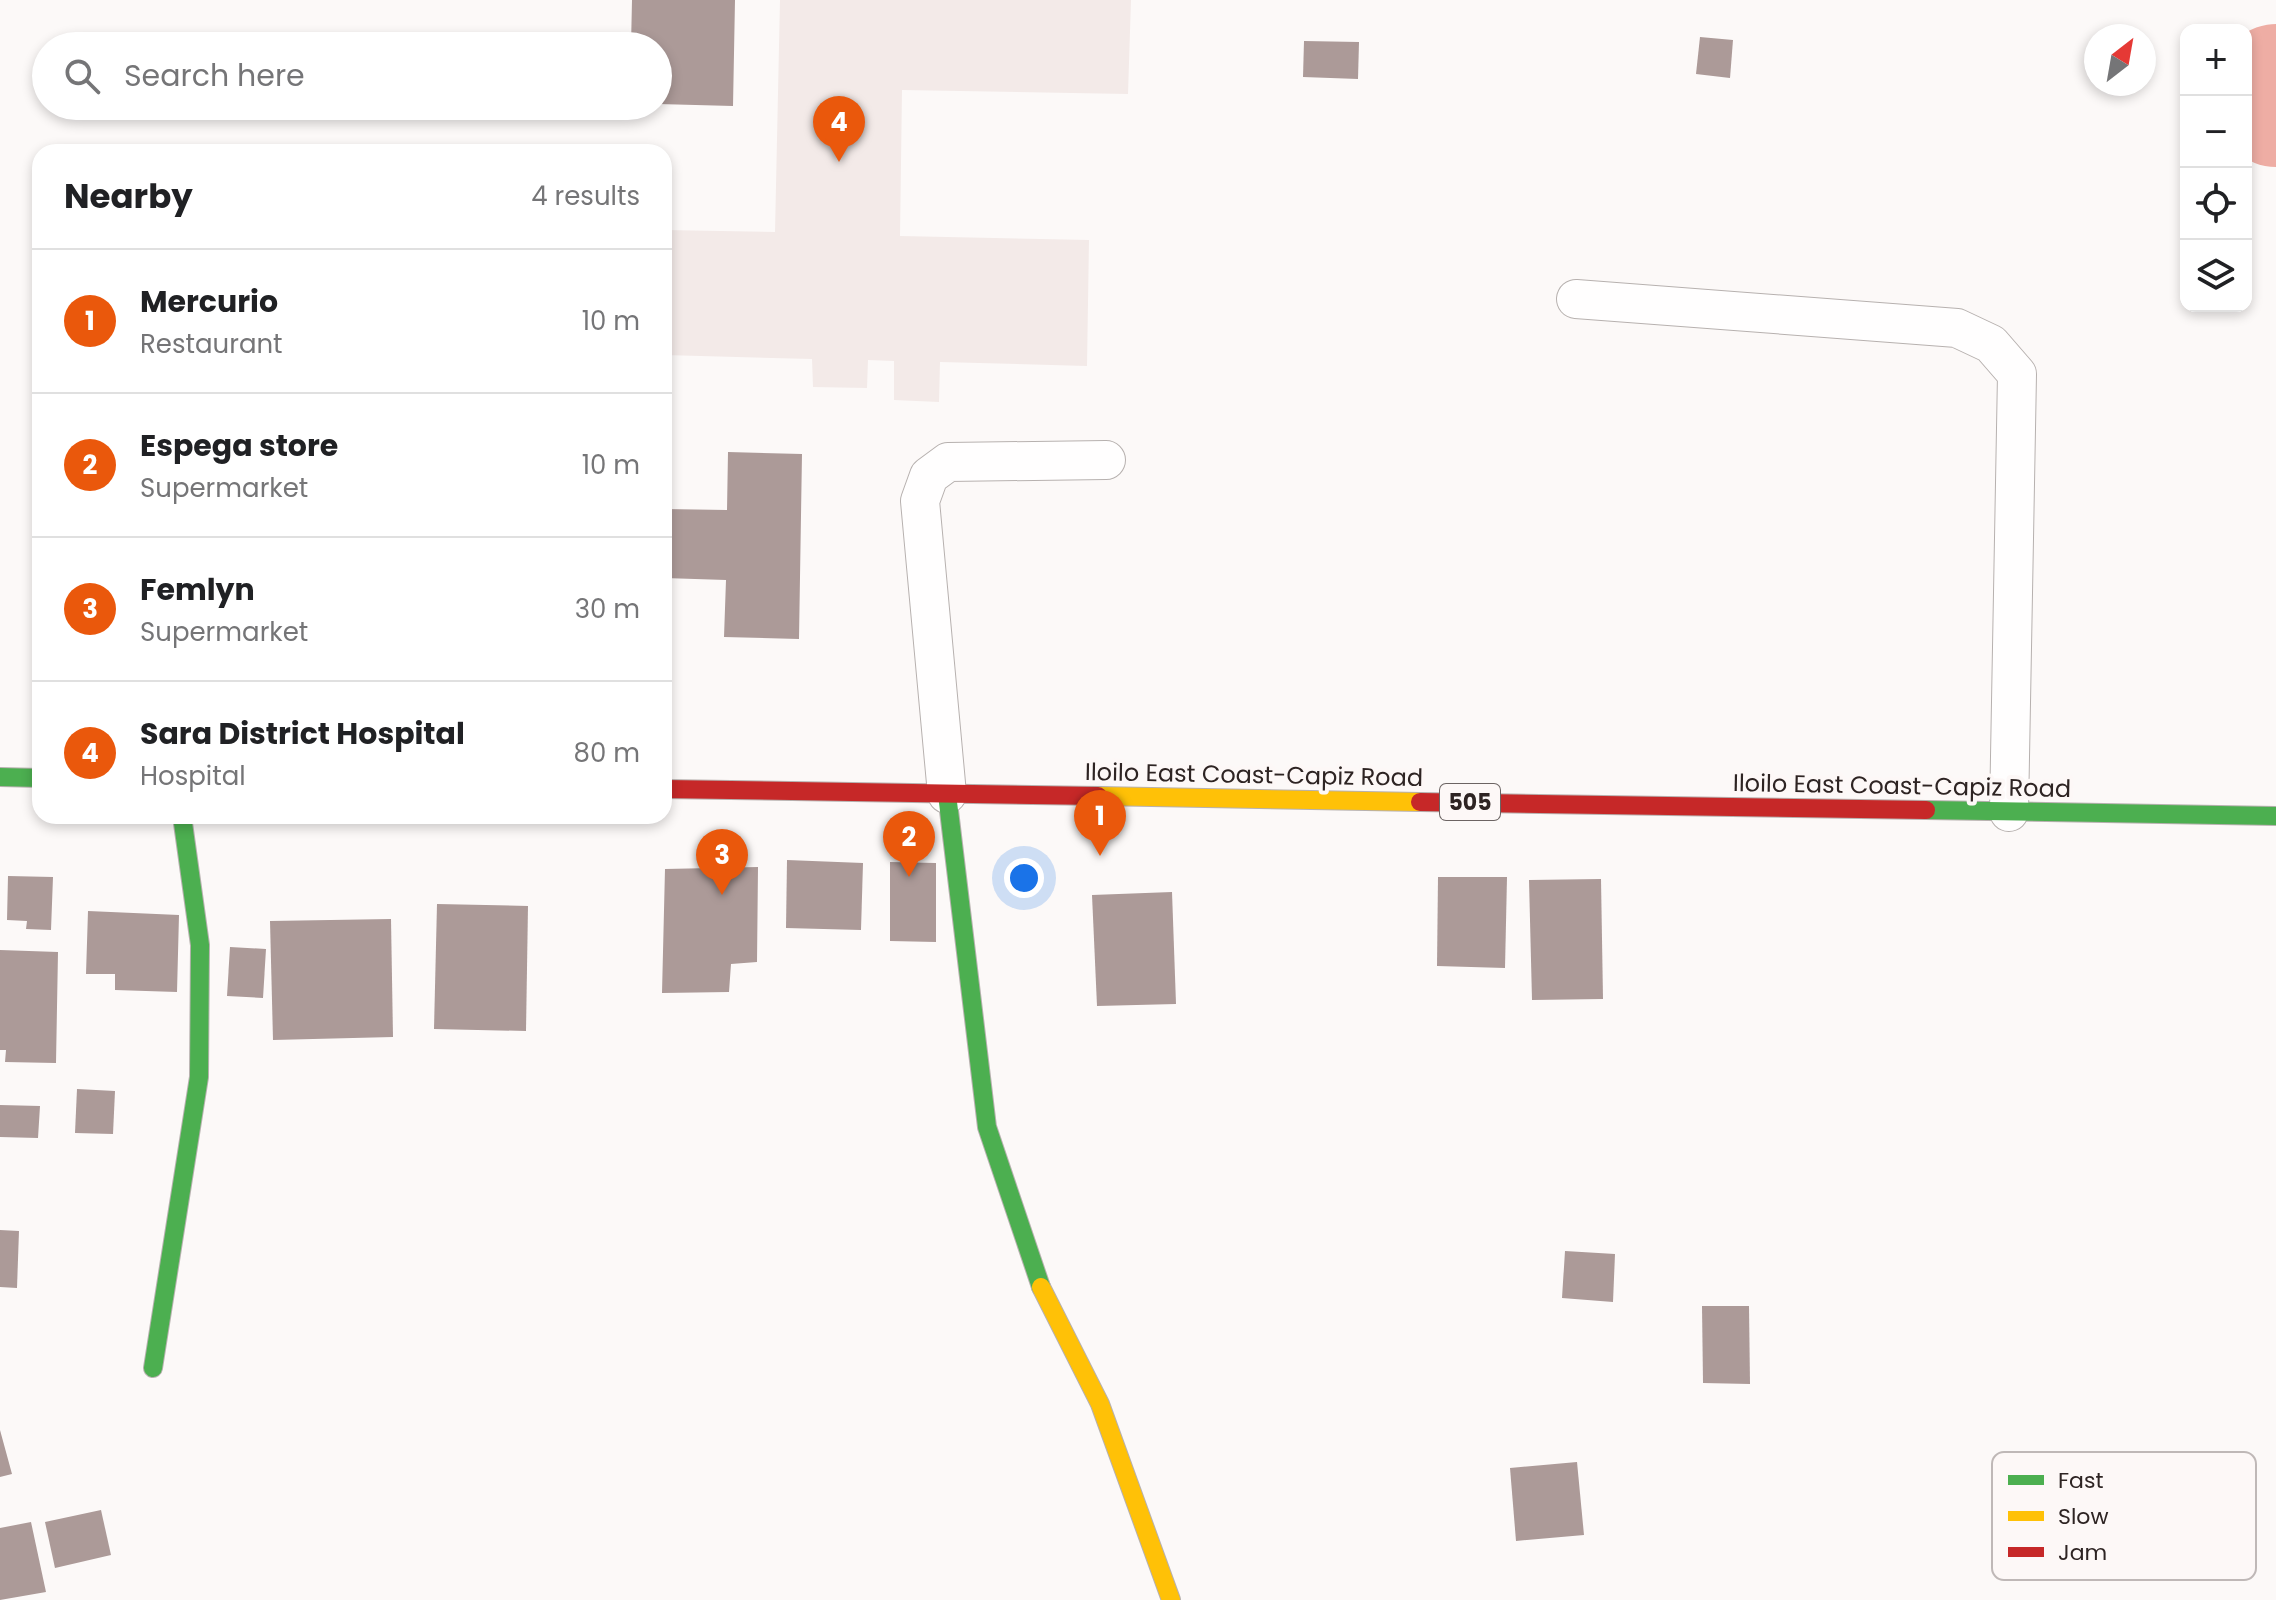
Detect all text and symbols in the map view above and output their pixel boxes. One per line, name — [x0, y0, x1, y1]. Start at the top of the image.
north arrow — [2084, 24, 2156, 96]
map controls — [2180, 24, 2252, 312]
button: + — [2180, 24, 2252, 96]
search box — [32, 32, 672, 120]
icon: search — [60, 54, 104, 98]
text: Search here — [124, 54, 305, 97]
pin: 4 — [813, 96, 865, 162]
button: − — [2180, 96, 2252, 168]
button: locate — [2180, 168, 2252, 240]
text: Nearby — [64, 172, 193, 220]
text: 4 results — [531, 178, 640, 214]
button: layers — [2180, 240, 2252, 312]
text: Mercurio — [140, 280, 278, 323]
text: 1 — [85, 303, 95, 339]
text: 10 m — [582, 303, 640, 339]
text: Restaurant — [140, 326, 283, 362]
text: Espega store — [140, 424, 338, 467]
text: 2 — [83, 447, 97, 483]
text: 10 m — [582, 447, 640, 483]
text: Supermarket — [140, 470, 308, 506]
text: Femlyn — [140, 568, 255, 611]
text: 3 — [82, 591, 98, 627]
text: 30 m — [575, 591, 640, 627]
text: Supermarket — [140, 614, 308, 650]
text: Sara District Hospital — [140, 712, 465, 755]
text: 4 — [81, 735, 99, 771]
text: 80 m — [574, 735, 640, 771]
street label: Iloilo East Coast-Capiz Road — [1085, 755, 1423, 794]
text: Hospital — [140, 758, 246, 794]
street label: Iloilo East Coast-Capiz Road — [1733, 766, 2071, 805]
road number: 505 — [1440, 784, 1500, 820]
pin: 1 — [1074, 790, 1126, 856]
pin: 2 — [883, 811, 935, 877]
pin: 3 — [696, 829, 748, 895]
your location — [1004, 858, 1044, 898]
legend — [1992, 1452, 2256, 1580]
text: Fast — [2058, 1465, 2103, 1496]
text: Slow — [2058, 1501, 2108, 1532]
text: Jam — [2058, 1537, 2107, 1568]

